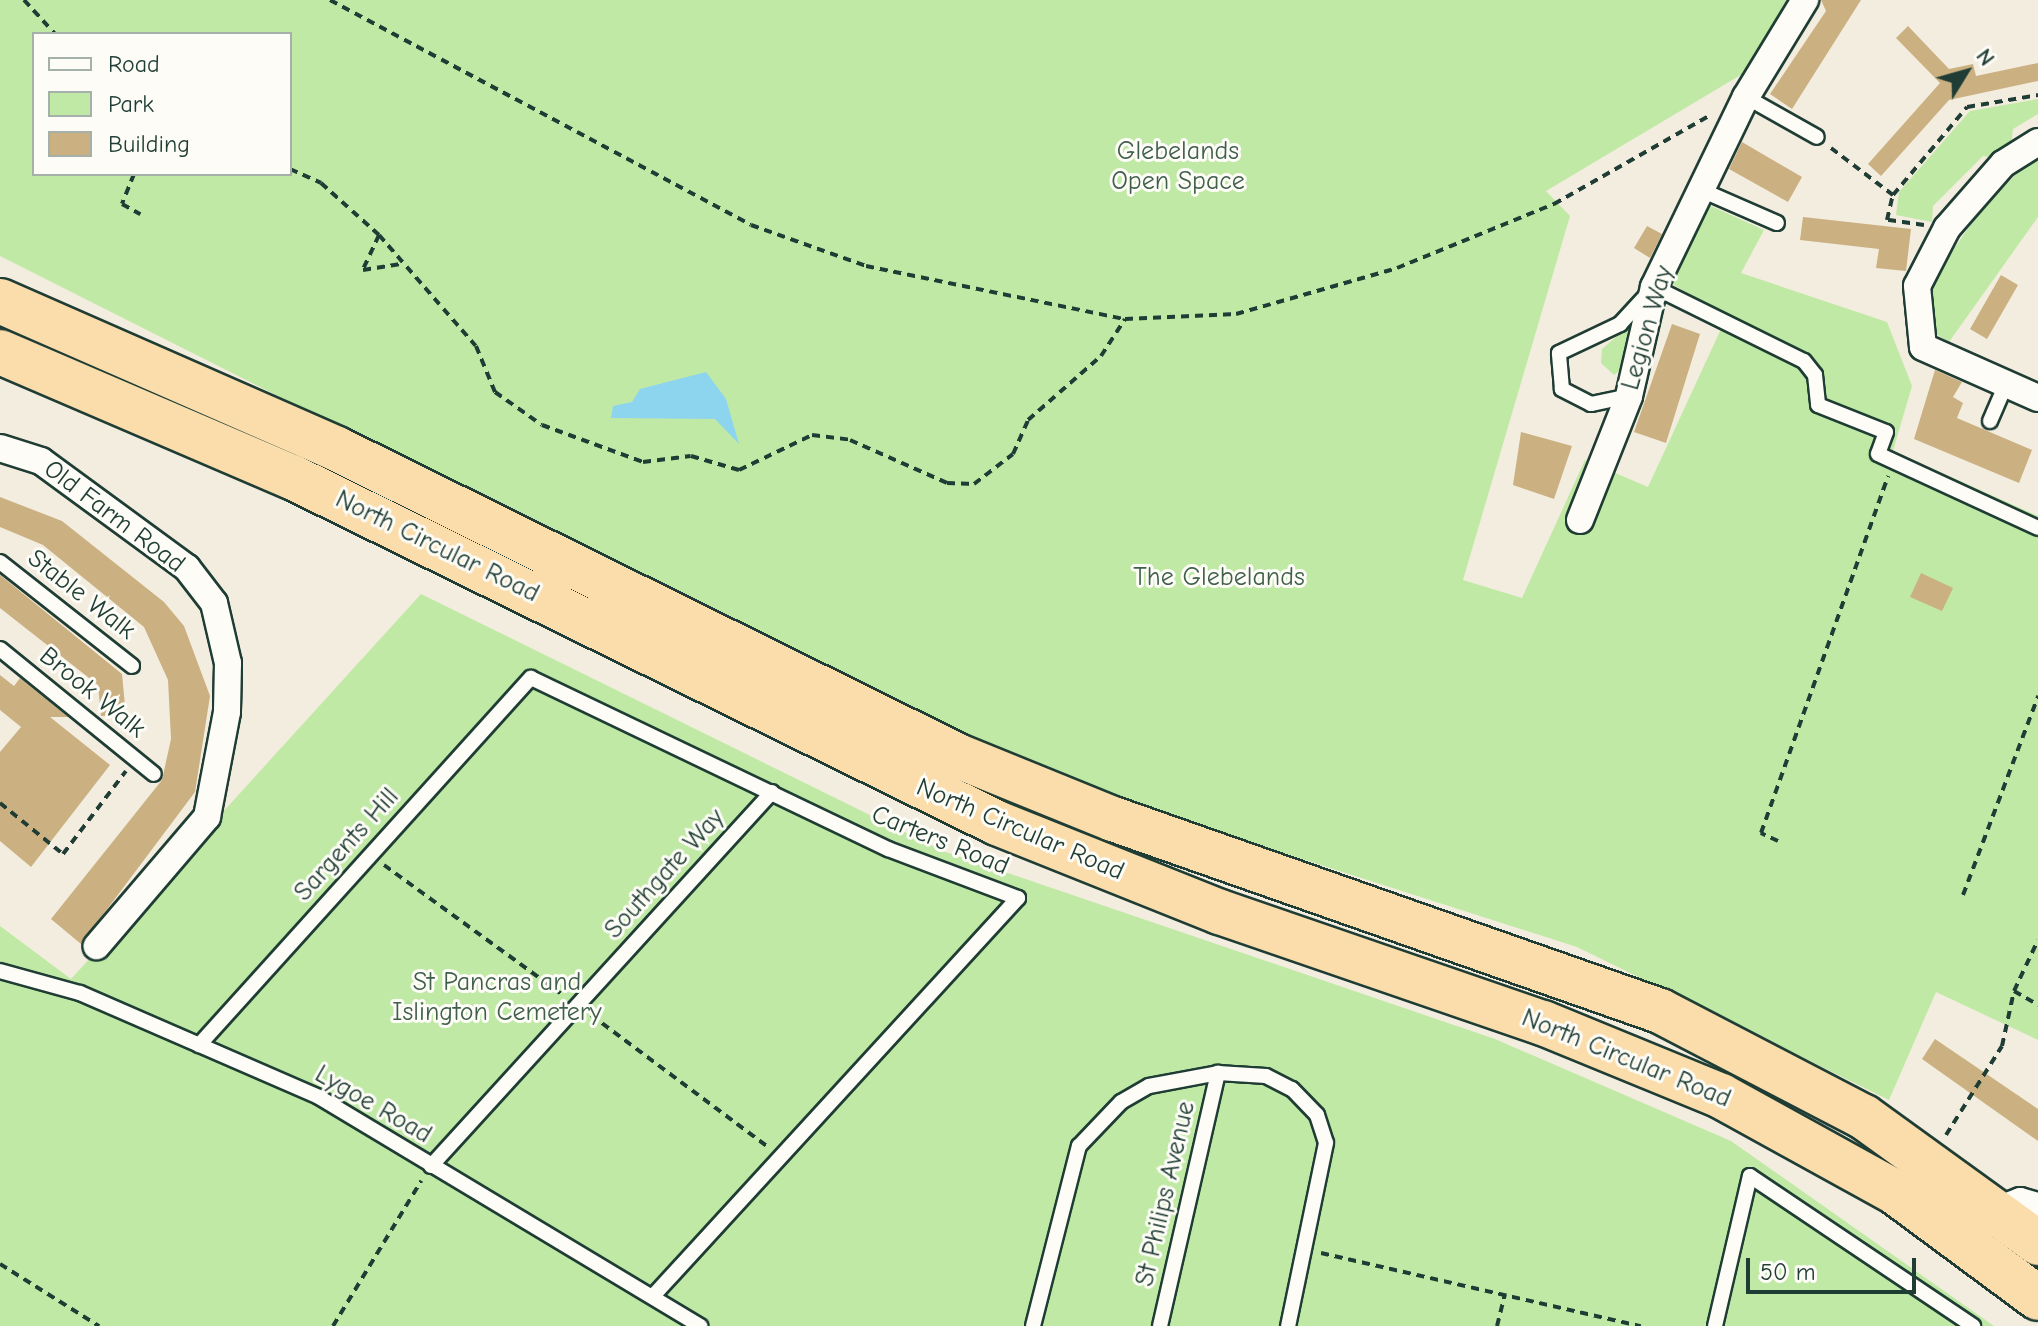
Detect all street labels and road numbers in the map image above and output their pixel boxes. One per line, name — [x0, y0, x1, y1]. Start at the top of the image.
street label: Legion Way — [1615, 262, 1681, 394]
street label: Old Farm Road — [37, 454, 191, 580]
street label: North Circular Road — [330, 484, 544, 610]
street label: Stable Walk — [21, 543, 141, 647]
street label: Brook Walk — [33, 641, 151, 745]
street label: North Circular Road — [911, 772, 1129, 888]
street label: Sargents Hill — [288, 782, 406, 908]
street label: Carters Road — [867, 799, 1013, 883]
street label: Southgate Way — [598, 803, 732, 945]
street label: North Circular Road — [1517, 1003, 1735, 1115]
street label: Lygoe Road — [309, 1059, 437, 1151]
street label: St Philips Avenue — [1130, 1099, 1202, 1289]

